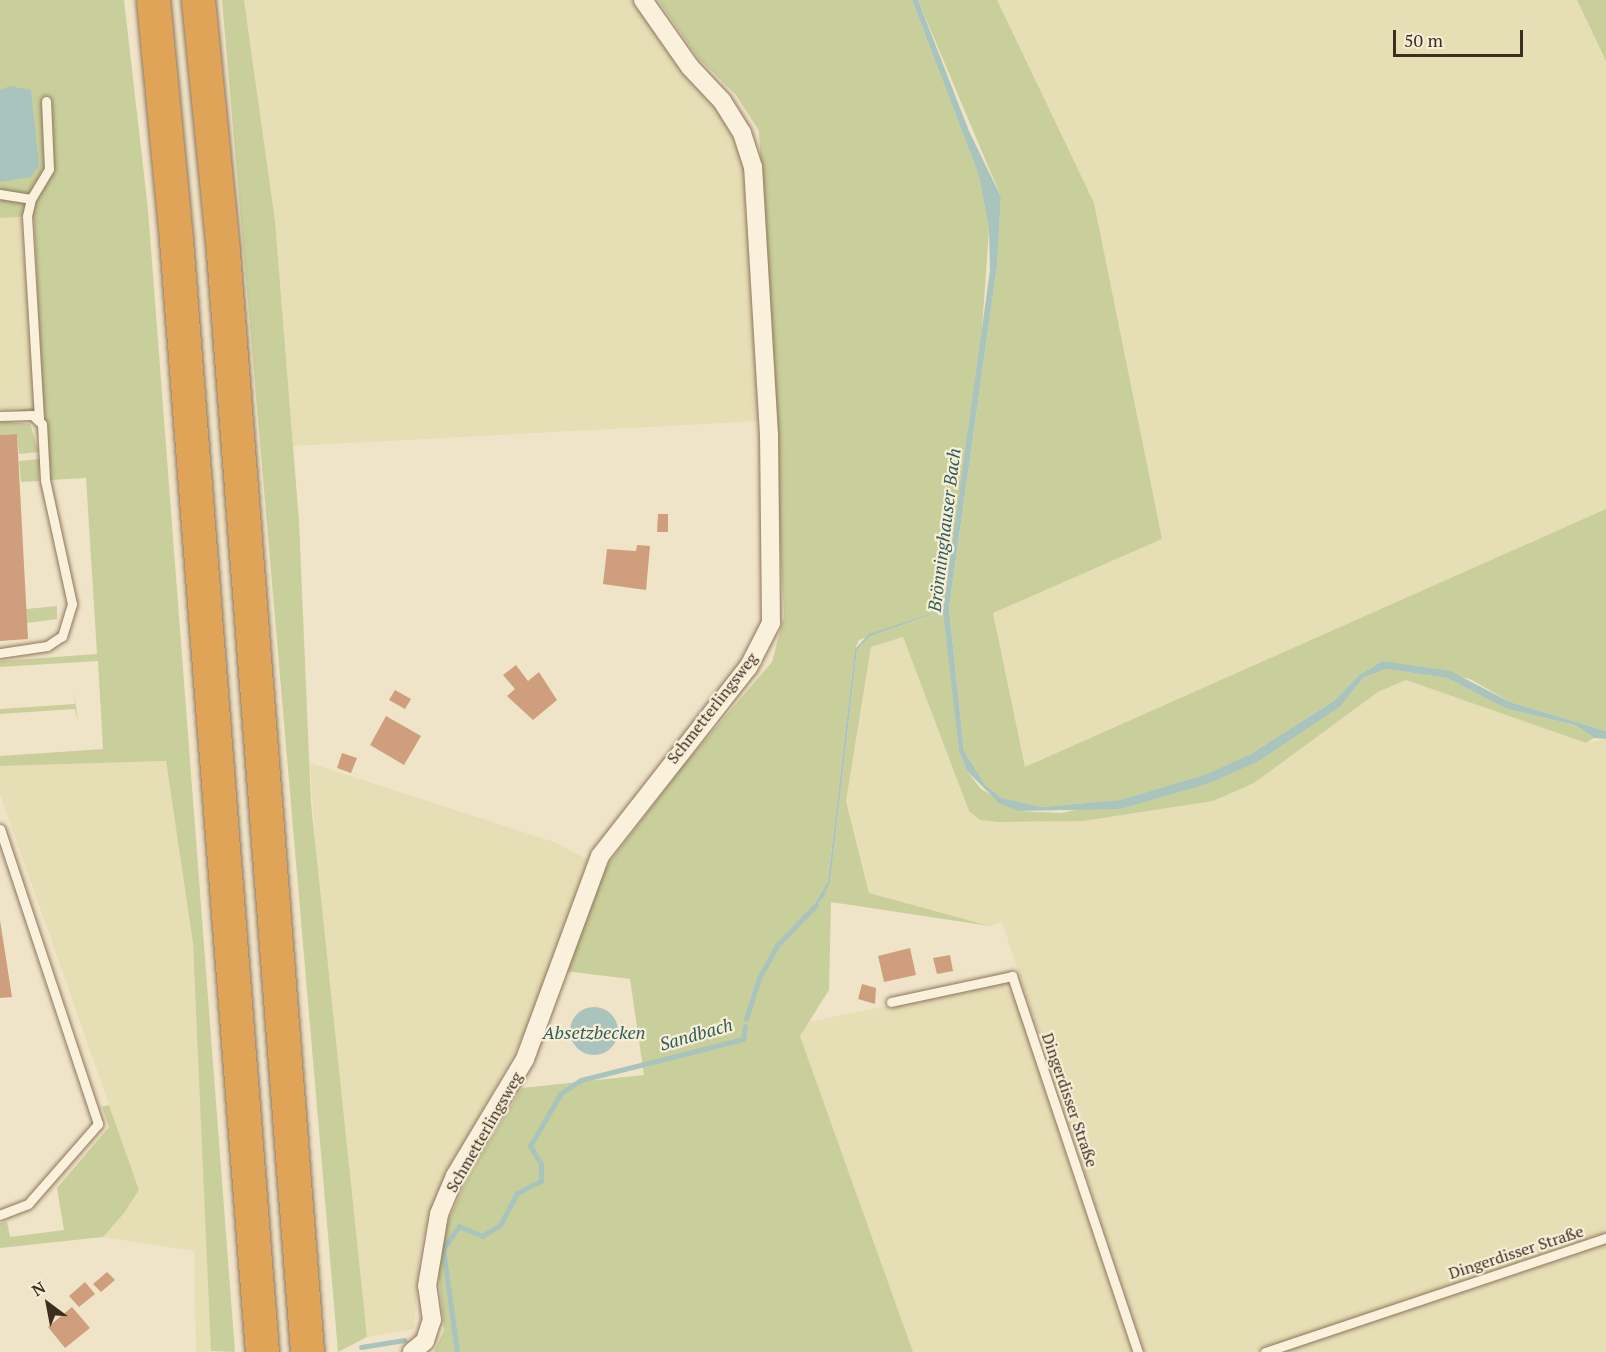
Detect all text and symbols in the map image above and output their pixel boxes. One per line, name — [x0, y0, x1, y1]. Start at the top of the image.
scale bar — [1396, 18, 1526, 56]
text: 50 m — [1404, 28, 1443, 52]
water label: Brönninghauser Bach — [923, 447, 965, 613]
street label: Schmetterlingsweg — [663, 649, 761, 767]
water label: Sandbach — [657, 1013, 735, 1055]
water label: Absetzbecken — [542, 1021, 646, 1043]
street label: Dingerdisser Straße — [1038, 1030, 1102, 1170]
street label: Schmetterlingsweg — [442, 1068, 526, 1196]
street label: Dingerdisser Straße — [1446, 1221, 1586, 1283]
north arrow — [18, 1274, 78, 1334]
text: N — [27, 1276, 49, 1301]

